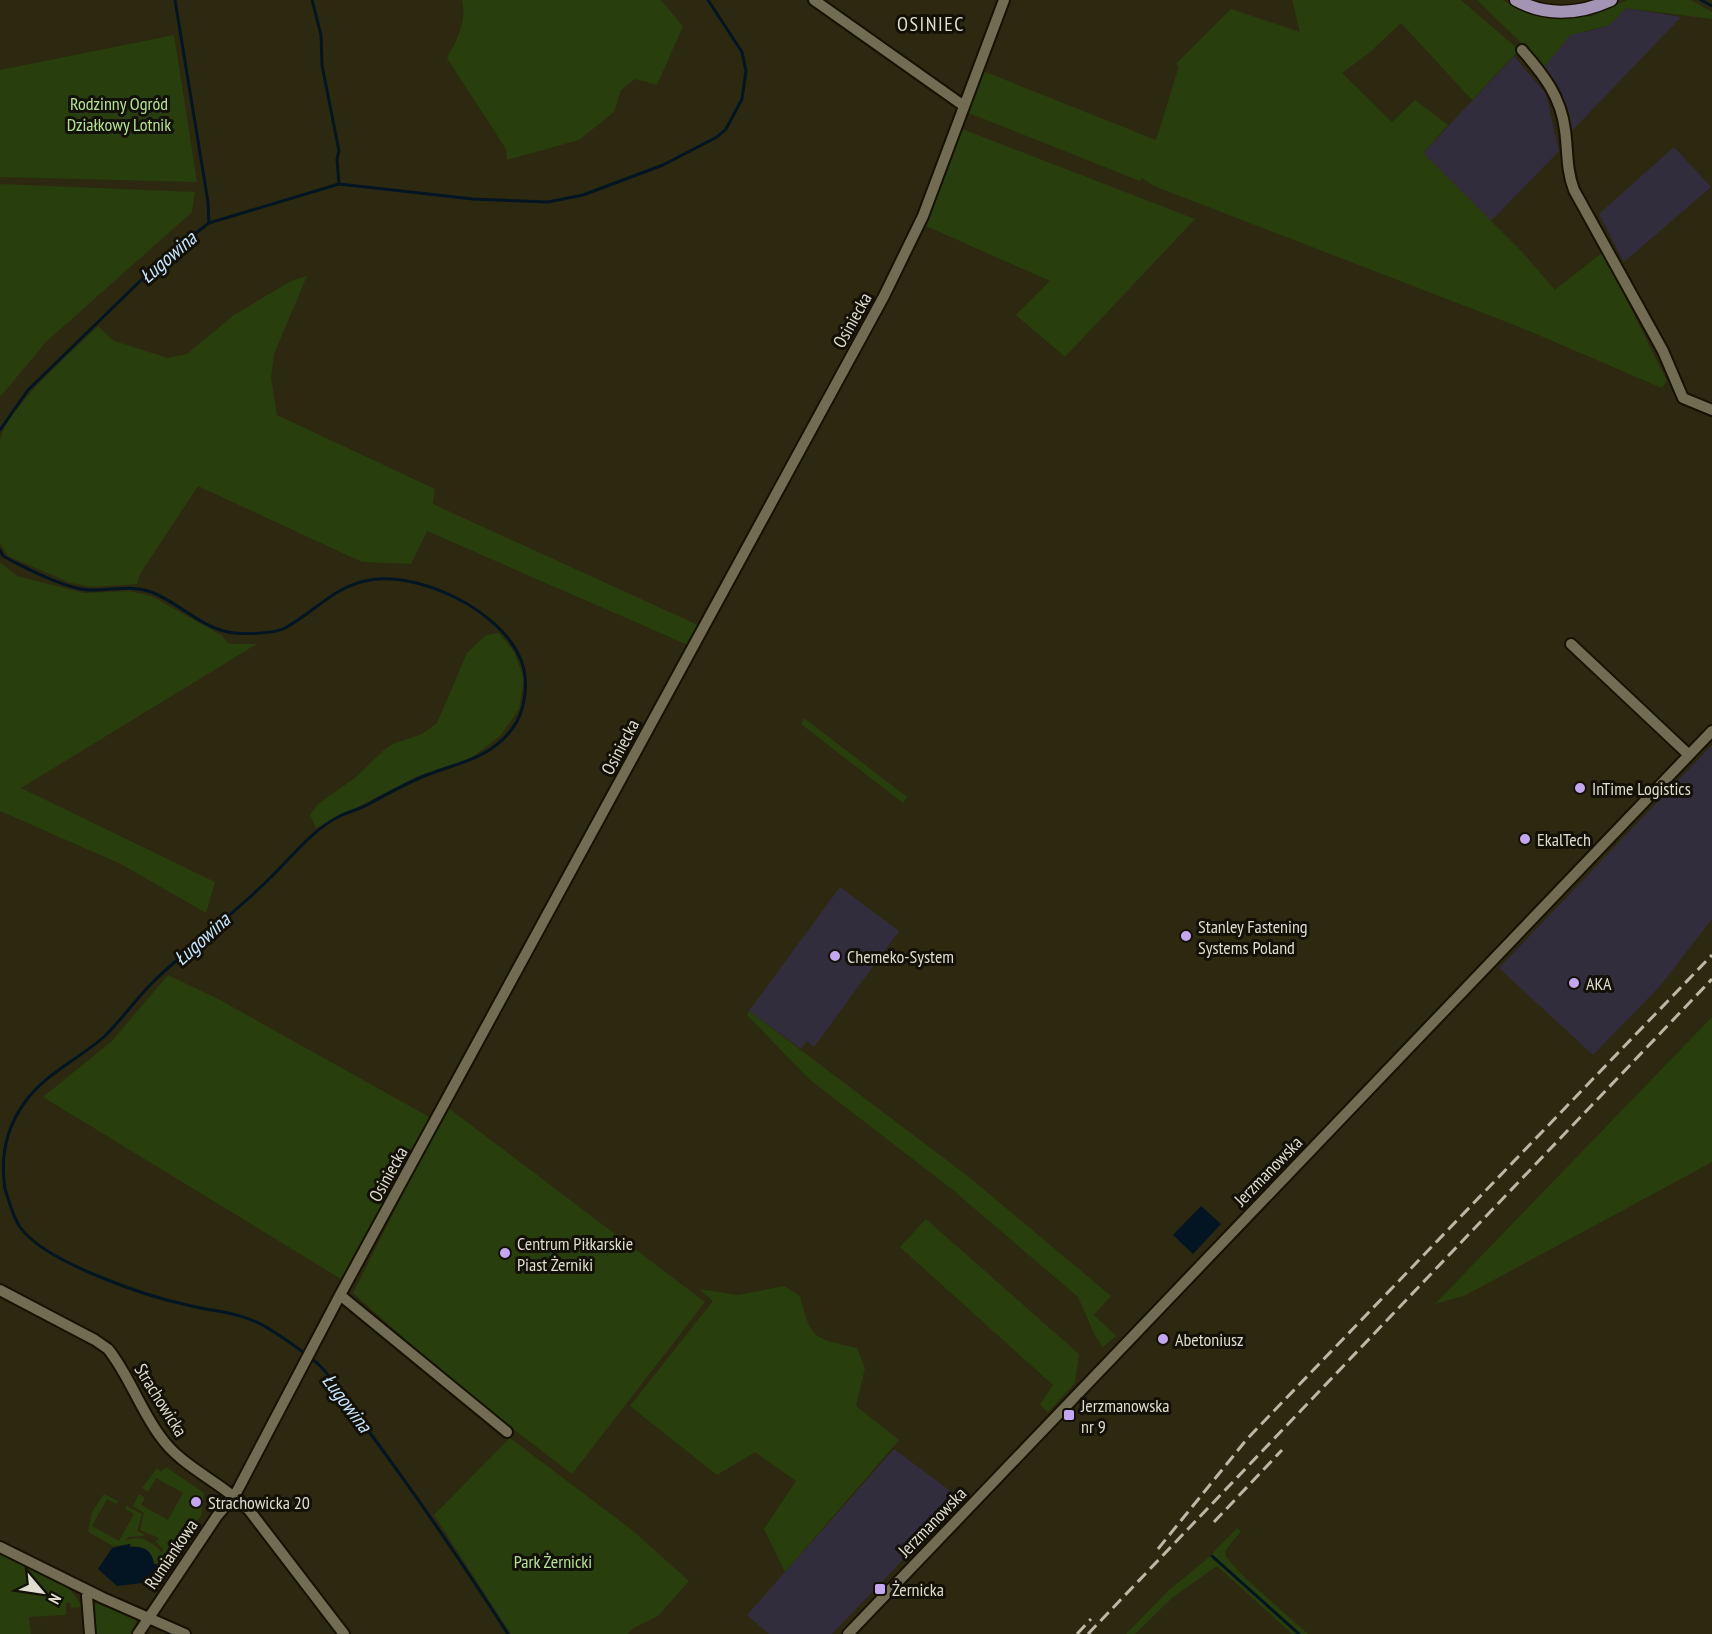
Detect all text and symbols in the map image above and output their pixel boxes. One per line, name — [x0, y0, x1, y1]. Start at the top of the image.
district label: OSINIEC — [897, 11, 965, 37]
park label: Rodzinny Ogród Działkowy Lotnik — [67, 92, 171, 136]
water label: Ługowina — [134, 225, 202, 289]
street label: Osiniecka — [828, 288, 876, 352]
street label: Osiniecka — [596, 715, 644, 779]
place label: InTime Logistics — [1592, 777, 1691, 800]
marker: InTime Logistics — [1573, 781, 1587, 795]
place label: EkalTech — [1537, 828, 1591, 851]
marker: EkalTech — [1518, 832, 1532, 846]
water label: Ługowina — [168, 906, 236, 971]
place label: Stanley Fastening Systems Poland — [1198, 915, 1308, 959]
marker: Stanley Fastening Systems Poland — [1179, 929, 1193, 943]
place label: Chemeko-System — [847, 945, 954, 968]
marker: Chemeko-System — [828, 949, 842, 963]
place label: AKA — [1586, 972, 1612, 995]
marker: AKA — [1567, 976, 1581, 990]
street label: Jerzmanowska — [1228, 1131, 1307, 1212]
street label: Osiniecka — [364, 1142, 412, 1206]
place label: Centrum Piłkarskie Piast Żerniki — [517, 1232, 633, 1276]
marker: Centrum Piłkarskie Piast Żerniki — [498, 1246, 512, 1260]
place label: Abetoniusz — [1175, 1328, 1244, 1351]
marker: Abetoniusz — [1156, 1332, 1170, 1346]
street label: Strachowicka — [130, 1359, 192, 1441]
water label: Ługowina — [317, 1369, 378, 1438]
place label: Jerzmanowska nr 9 — [1080, 1394, 1170, 1438]
marker: Jerzmanowska nr 9 — [1062, 1408, 1076, 1422]
street label: Jerzmanowska — [892, 1482, 971, 1563]
place label: Strachowicka 20 — [208, 1491, 310, 1514]
marker: Strachowicka 20 — [189, 1495, 203, 1509]
street label: Rumiankowa — [139, 1515, 203, 1593]
park label: Park Żernicki — [514, 1550, 592, 1573]
north arrow — [12, 1562, 72, 1622]
place label: Żernicka — [892, 1578, 944, 1601]
marker: Żernicka — [873, 1582, 887, 1596]
text: N — [44, 1591, 66, 1608]

